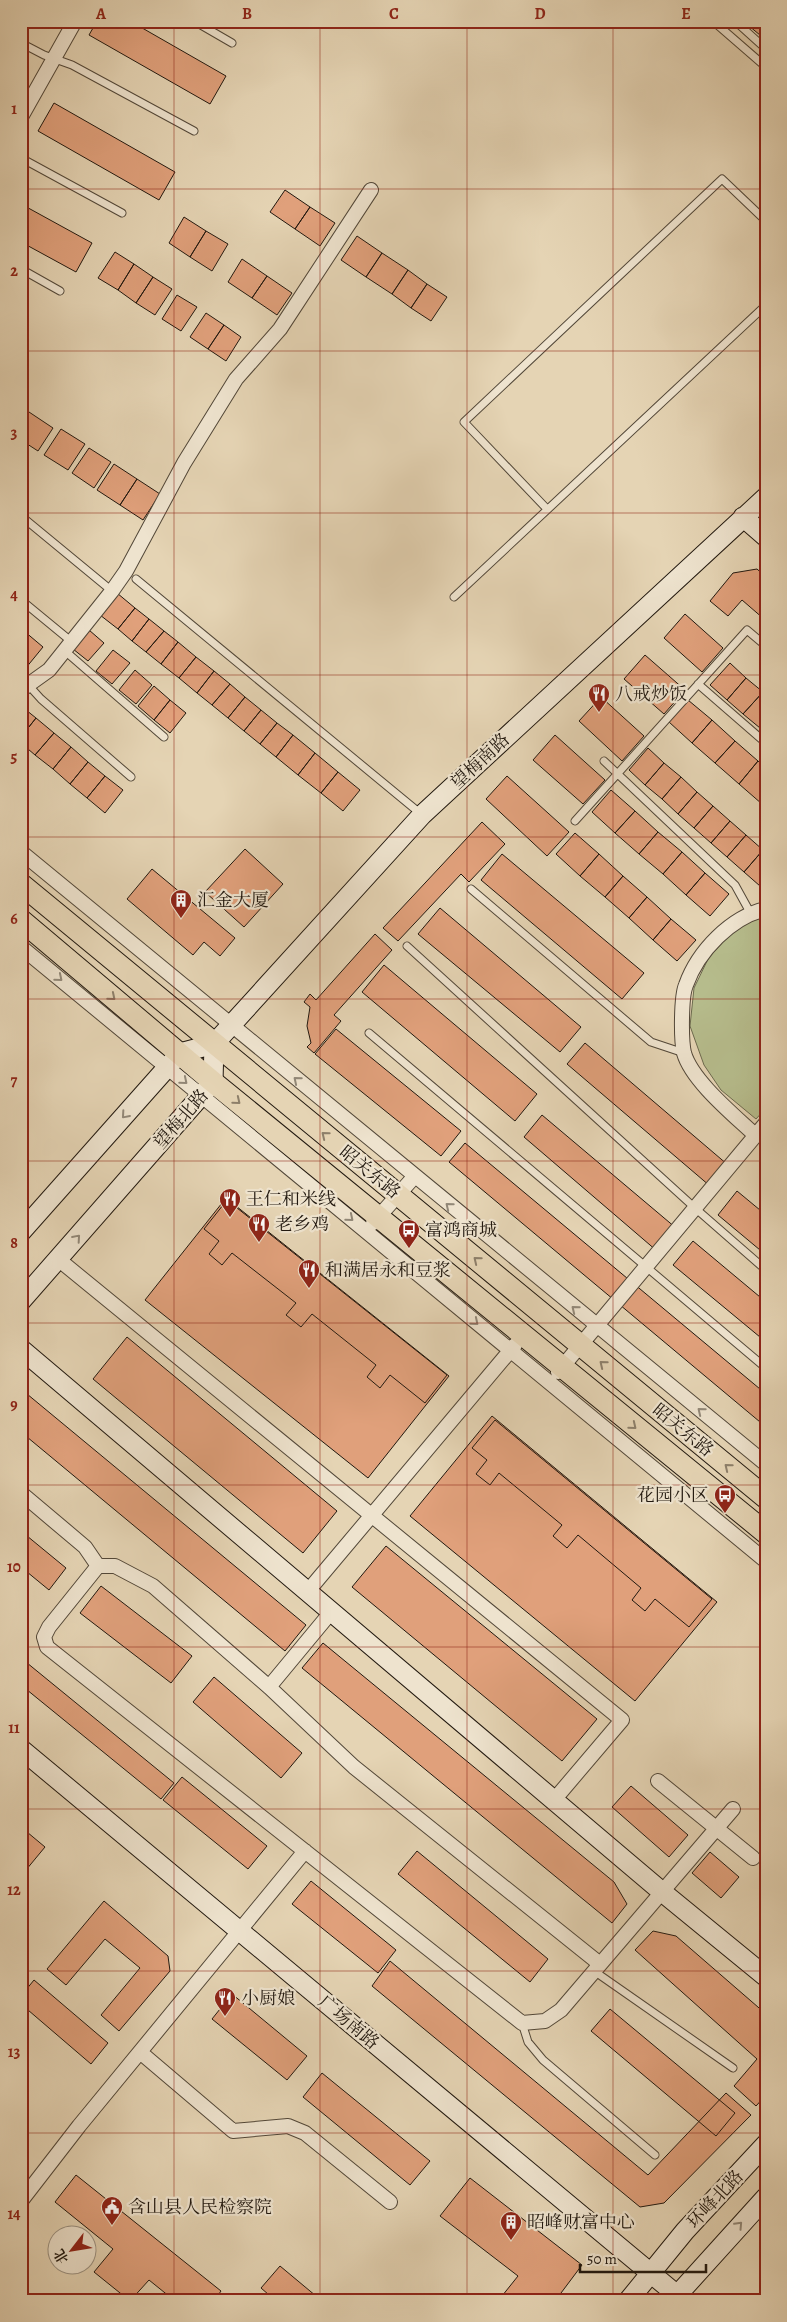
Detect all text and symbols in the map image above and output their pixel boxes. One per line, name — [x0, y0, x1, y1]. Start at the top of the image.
text: A — [95, 3, 107, 25]
text: B — [242, 3, 252, 25]
text: C — [389, 3, 399, 25]
text: D — [534, 3, 546, 25]
text: E — [681, 3, 691, 25]
text: 1 — [11, 98, 17, 120]
text: 2 — [10, 260, 18, 282]
text: 3 — [11, 422, 18, 444]
text: 4 — [10, 584, 18, 606]
restaurant icon: 八戒炒饭 — [587, 682, 611, 713]
place label: 八戒炒饭 — [615, 682, 687, 706]
street label: 望梅南路 — [445, 728, 515, 794]
text: 5 — [11, 746, 18, 768]
building icon: 汇金大厦 — [169, 888, 193, 919]
place label: 汇金大厦 — [197, 888, 269, 912]
text: 6 — [10, 908, 18, 930]
one-way arrow — [53, 972, 62, 980]
one-way arrow — [107, 991, 116, 1000]
text: 7 — [11, 1070, 18, 1092]
one-way arrow — [178, 1076, 187, 1084]
one-way arrow — [294, 1077, 303, 1086]
street label: 望梅北路 — [148, 1084, 214, 1154]
one-way arrow — [231, 1096, 240, 1104]
one-way arrow — [122, 1110, 131, 1119]
one-way arrow — [321, 1131, 330, 1140]
street label: 昭关东路 — [334, 1140, 406, 1204]
restaurant icon: 王仁和米线 — [218, 1187, 242, 1218]
place label: 王仁和米线 — [246, 1187, 336, 1211]
one-way arrow — [446, 1203, 455, 1211]
restaurant icon: 老乡鸡 — [247, 1212, 271, 1243]
place label: 老乡鸡 — [275, 1212, 329, 1236]
one-way arrow — [344, 1213, 353, 1222]
bus stop icon: 富鸿商城 — [397, 1218, 421, 1249]
place label: 富鸿商城 — [425, 1218, 497, 1242]
text: 8 — [10, 1232, 18, 1254]
one-way arrow — [71, 1235, 79, 1244]
restaurant icon: 和满居永和豆浆 — [297, 1258, 321, 1289]
place label: 和满居永和豆浆 — [325, 1258, 451, 1282]
one-way arrow — [474, 1258, 483, 1266]
one-way arrow — [572, 1306, 581, 1314]
one-way arrow — [469, 1316, 478, 1324]
one-way arrow — [599, 1360, 608, 1369]
text: 9 — [10, 1394, 18, 1416]
street label: 昭关东路 — [647, 1398, 719, 1462]
one-way arrow — [698, 1409, 707, 1417]
one-way arrow — [628, 1420, 637, 1429]
one-way arrow — [725, 1464, 734, 1472]
place label: 花园小区 — [637, 1483, 709, 1507]
bus stop icon: 花园小区 — [713, 1483, 737, 1514]
text: 10 — [7, 1556, 21, 1578]
text: 11 — [8, 1717, 20, 1739]
text: 12 — [7, 1879, 21, 1901]
restaurant icon: 小厨娘 — [213, 1986, 237, 2017]
place label: 小厨娘 — [241, 1986, 295, 2010]
street label: 广场南路 — [314, 1990, 384, 2054]
text: 13 — [8, 2041, 20, 2063]
street label: 环峰北路 — [682, 2164, 748, 2234]
public building icon: 含山县人民检察院 — [100, 2195, 124, 2226]
place label: 含山县人民检察院 — [128, 2195, 272, 2219]
text: 14 — [7, 2203, 21, 2225]
building icon: 昭峰财富中心 — [499, 2210, 523, 2241]
place label: 昭峰财富中心 — [527, 2210, 635, 2234]
one-way arrow — [733, 2222, 742, 2231]
north arrow — [48, 2224, 98, 2274]
scale bar — [580, 2242, 706, 2274]
text: 北 — [50, 2246, 73, 2267]
text: 50 m — [587, 2249, 617, 2269]

